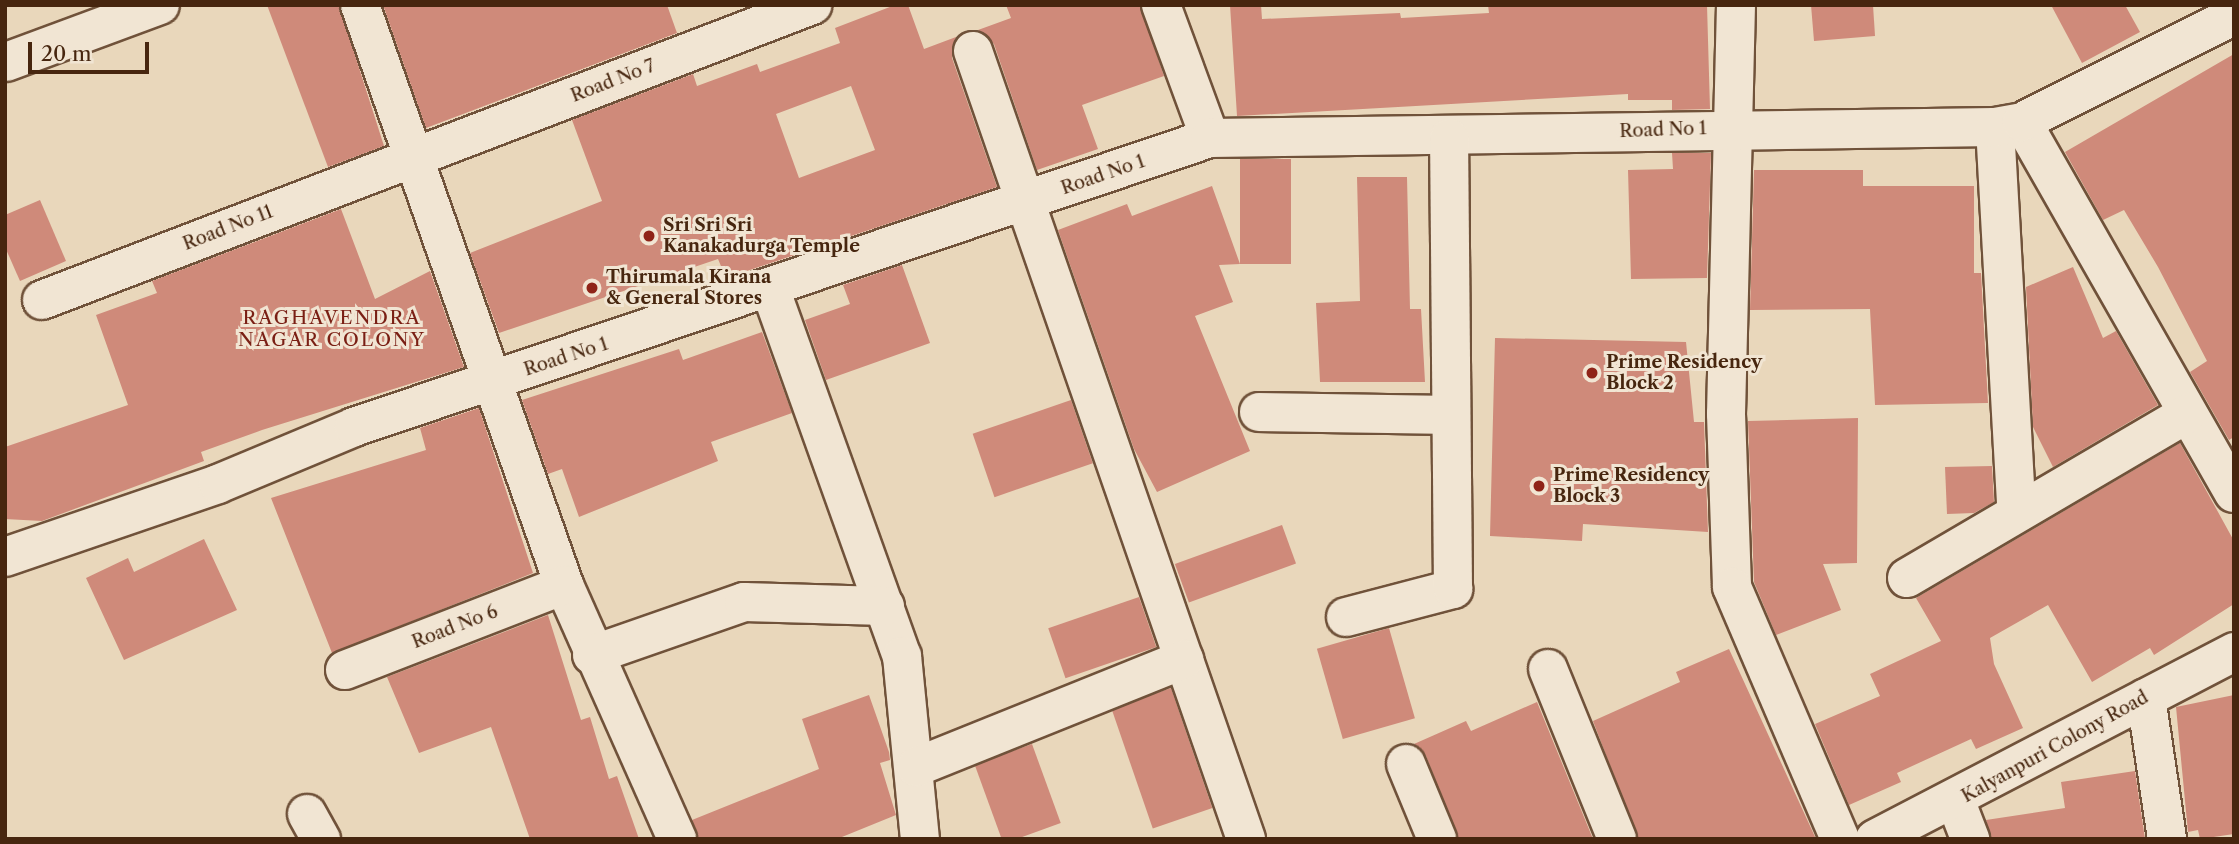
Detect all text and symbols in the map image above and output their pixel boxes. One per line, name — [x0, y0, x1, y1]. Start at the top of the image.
scale bar — [32, 28, 152, 72]
text: 20 m — [41, 41, 92, 66]
street label: Road No 7 — [568, 55, 658, 107]
street label: Road No 1 — [1619, 118, 1707, 142]
street label: Road No 1 — [1058, 151, 1148, 199]
street label: Road No 11 — [180, 201, 276, 255]
place label: Sri Sri Sri Kanakadurga Temple — [663, 215, 861, 258]
marker: Sri Sri Sri Kanakadurga Temple — [641, 228, 657, 244]
place label: Thirumala Kirana & General Stores — [606, 267, 772, 310]
marker: Thirumala Kirana & General Stores — [584, 280, 600, 296]
district label: RAGHAVENDRA NAGAR COLONY — [239, 307, 425, 351]
street label: Road No 1 — [521, 333, 611, 381]
place label: Prime Residency Block 2 — [1606, 352, 1762, 394]
marker: Prime Residency Block 2 — [1584, 365, 1600, 381]
place label: Prime Residency Block 3 — [1553, 465, 1709, 508]
marker: Prime Residency Block 3 — [1531, 478, 1547, 494]
street label: Road No 6 — [409, 601, 501, 653]
street label: Kalyanpuri Colony Road — [1958, 687, 2152, 807]

